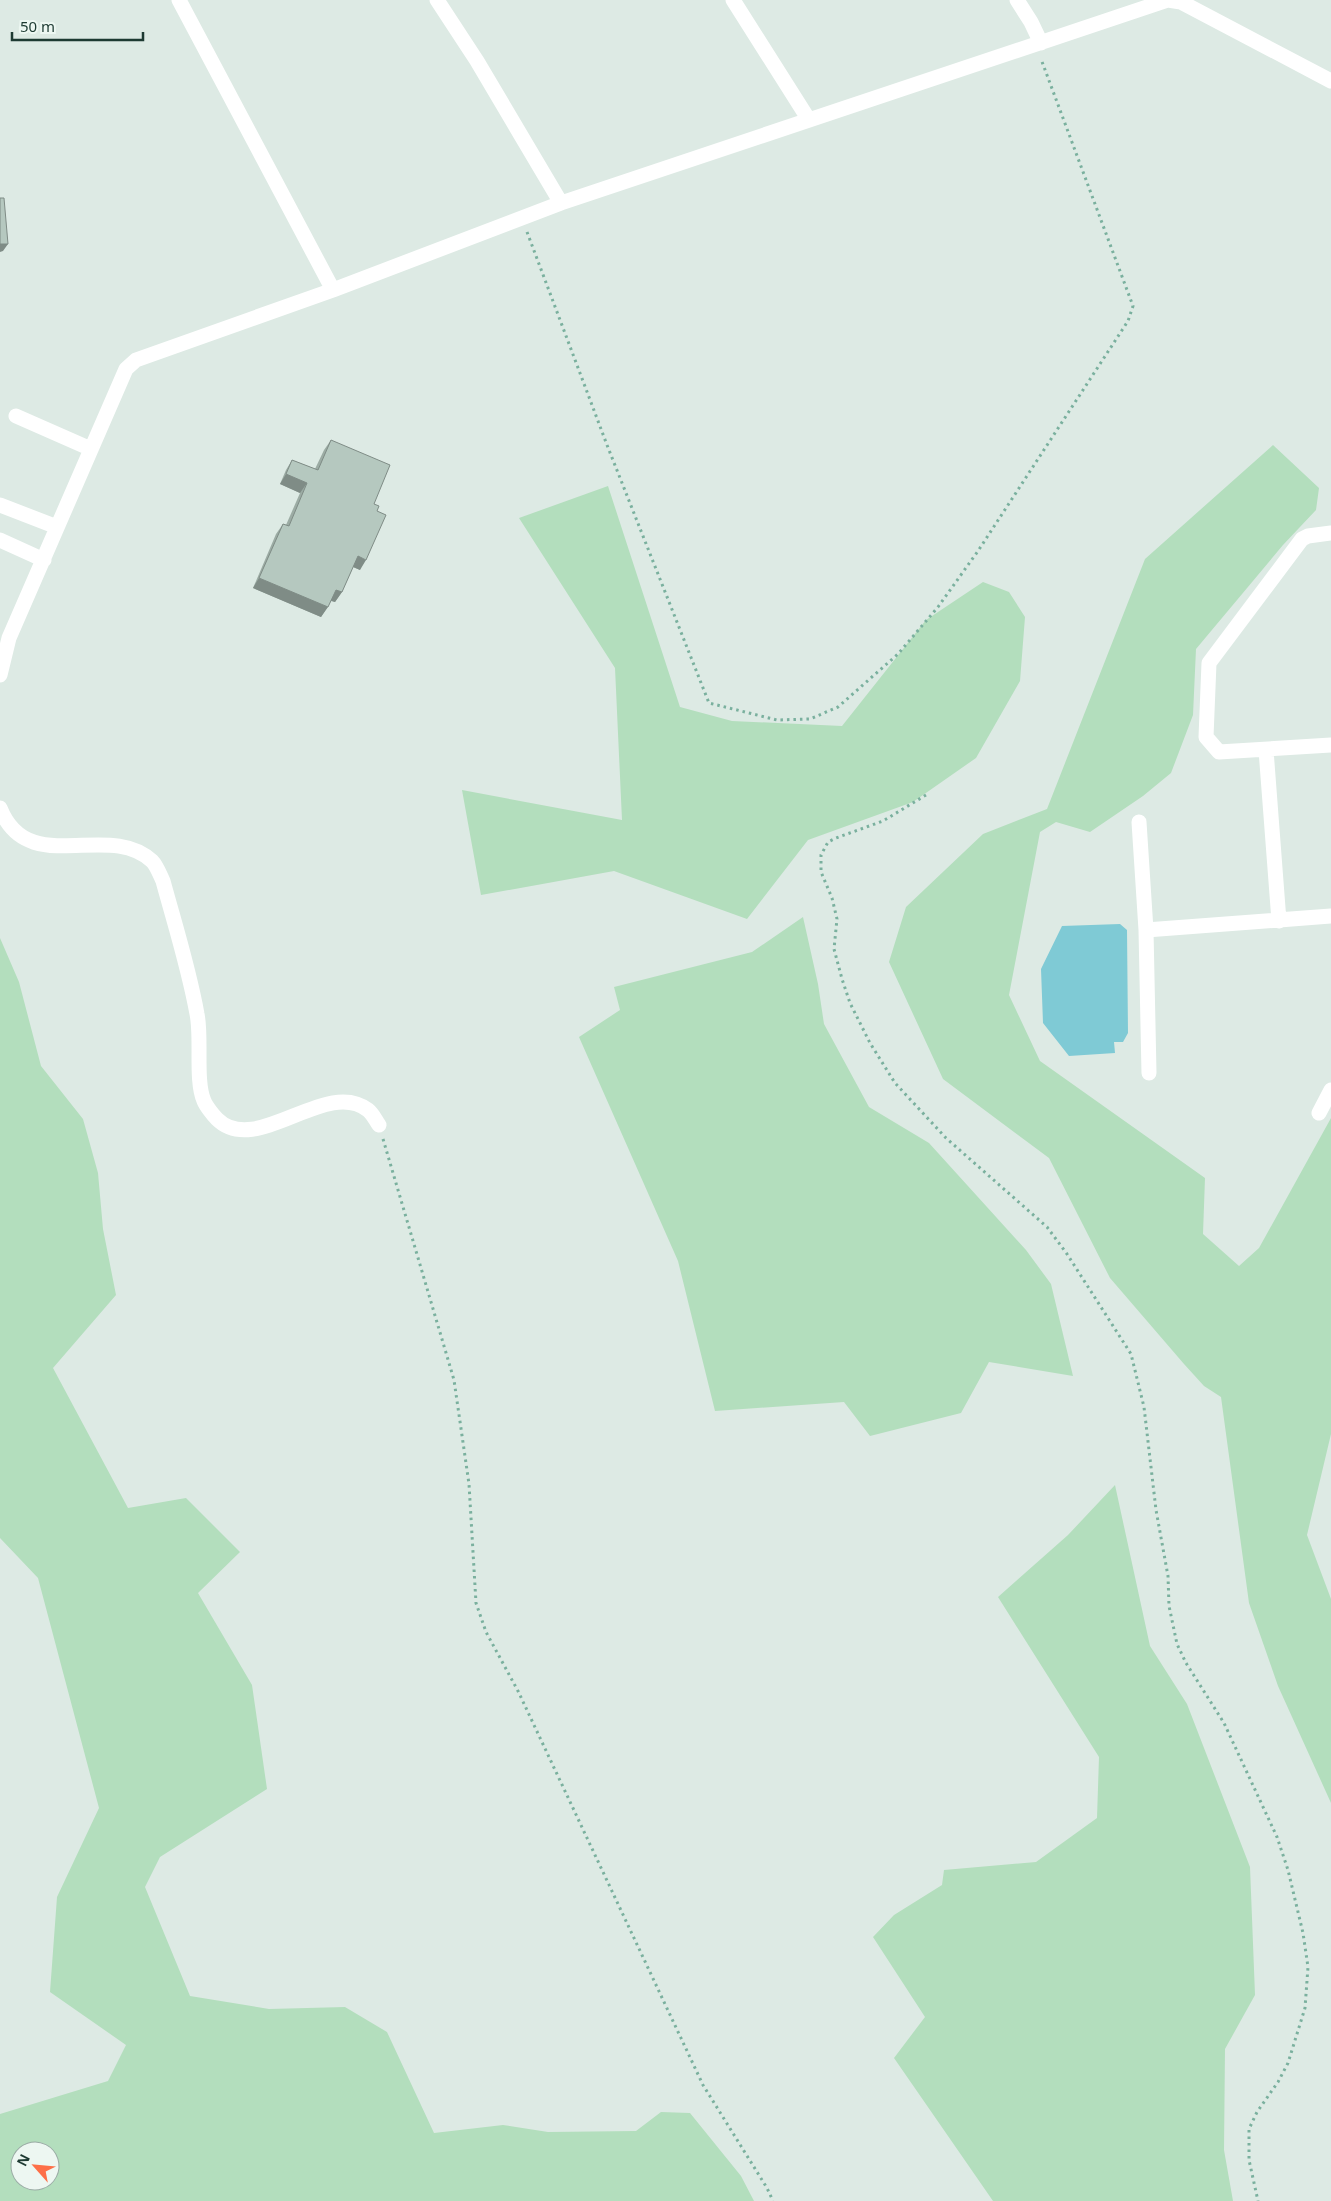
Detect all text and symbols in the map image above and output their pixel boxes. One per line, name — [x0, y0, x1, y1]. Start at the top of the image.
scale bar — [12, 10, 144, 42]
text: 50 m — [20, 16, 55, 36]
north arrow — [10, 2141, 60, 2191]
text: N — [12, 2150, 34, 2169]

